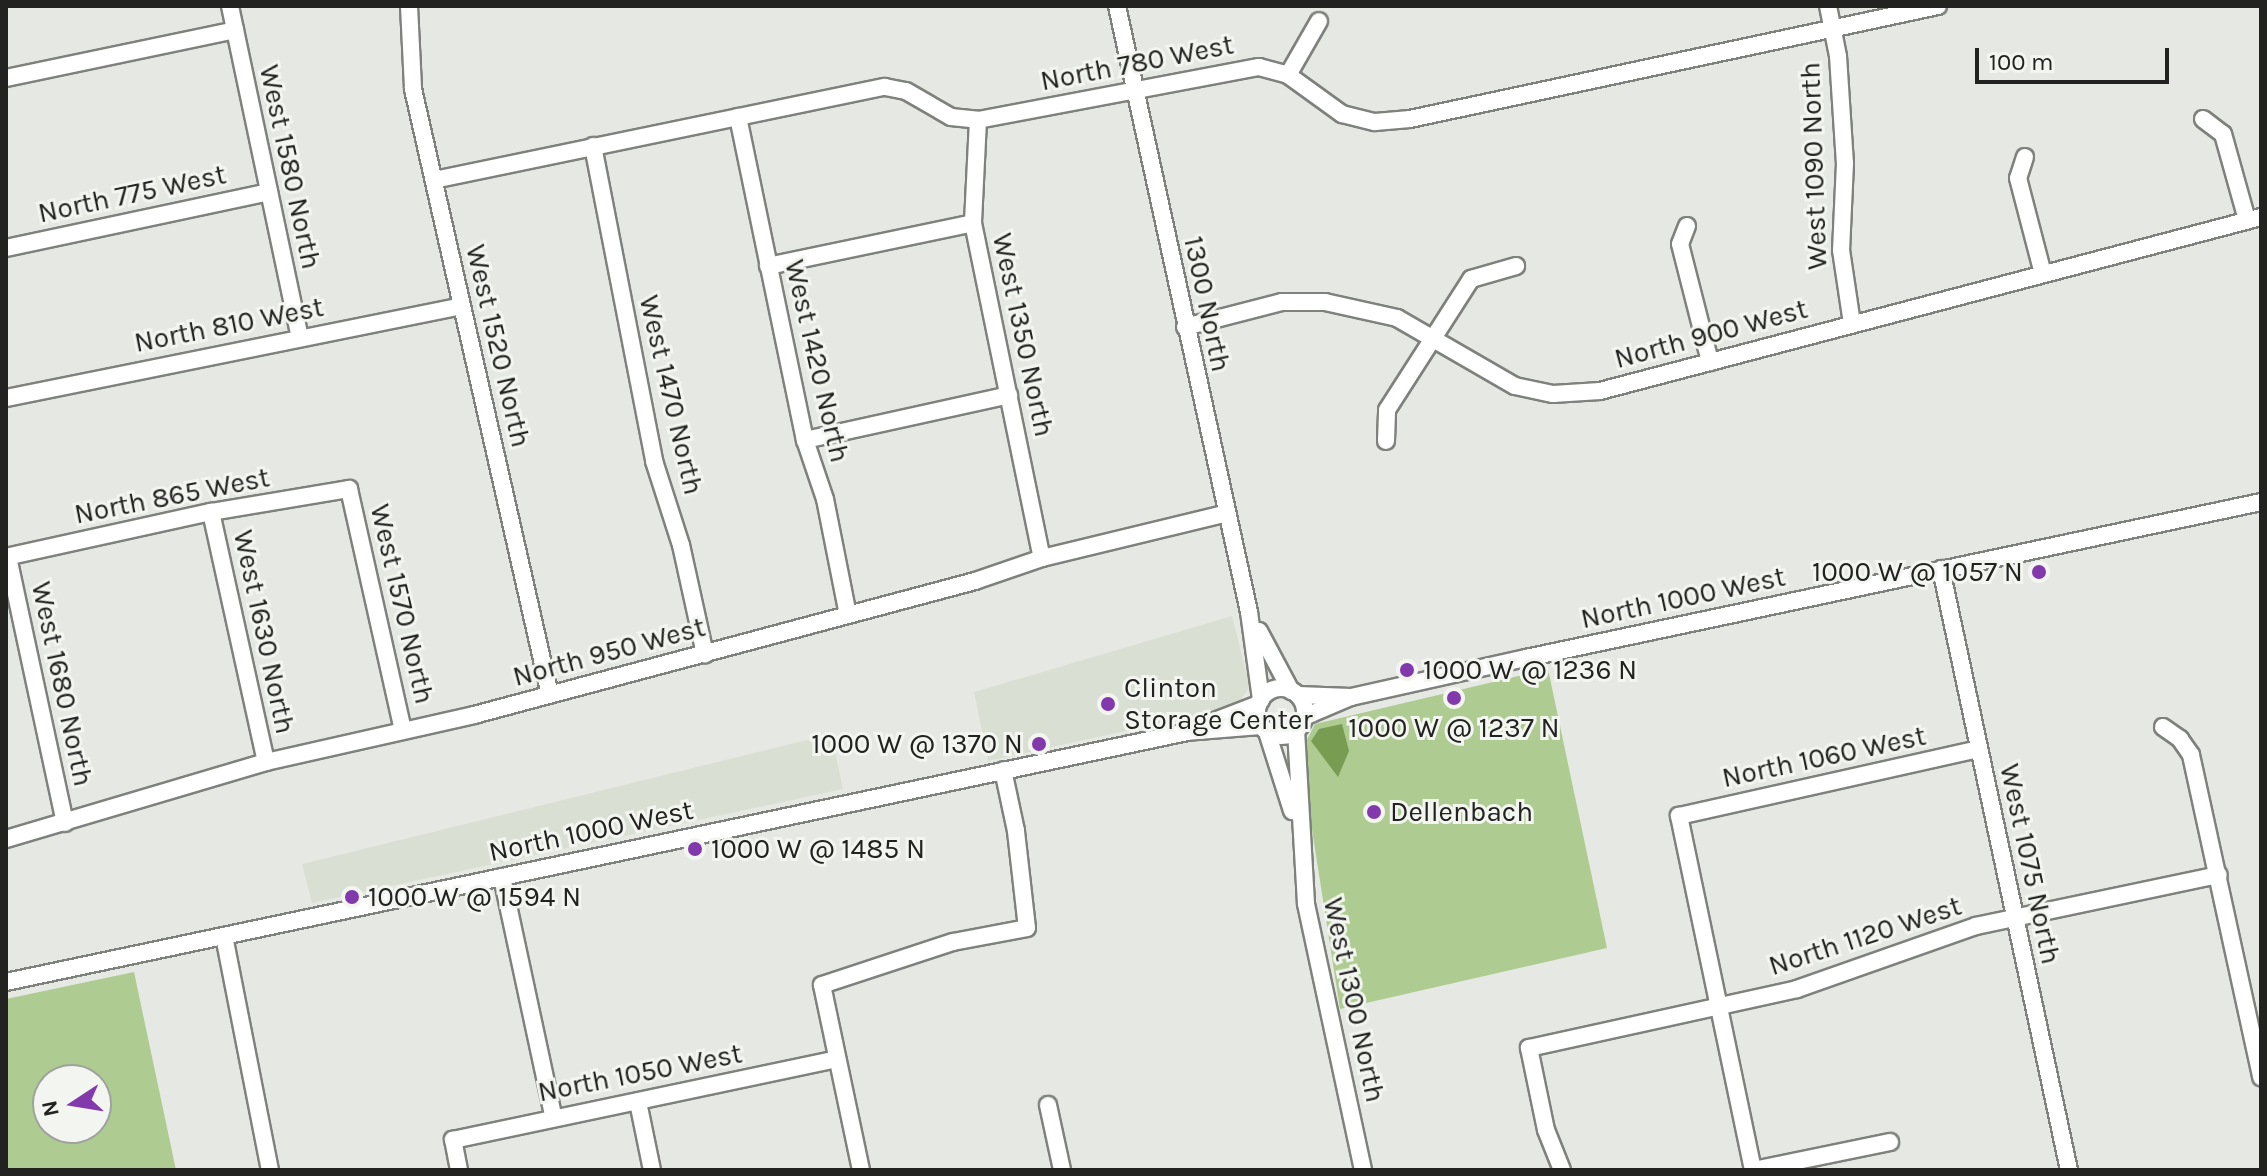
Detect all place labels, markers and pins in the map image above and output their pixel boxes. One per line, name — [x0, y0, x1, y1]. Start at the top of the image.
place label: 1000 W @ 1057 N — [1812, 555, 2023, 589]
marker: 1000 W @ 1057 N — [2030, 563, 2048, 581]
place label: 1000 W @ 1236 N — [1423, 653, 1637, 687]
marker: 1000 W @ 1236 N — [1398, 661, 1416, 679]
place label: Clinton Storage Center — [1124, 671, 1313, 737]
marker: 1000 W @ 1237 N — [1445, 689, 1463, 707]
marker: Clinton Storage Center — [1099, 695, 1117, 713]
place label: 1000 W @ 1237 N — [1348, 711, 1560, 745]
place label: 1000 W @ 1370 N — [811, 727, 1023, 761]
marker: 1000 W @ 1370 N — [1030, 735, 1048, 753]
place label: Dellenbach — [1390, 795, 1533, 829]
marker: Dellenbach — [1365, 803, 1383, 821]
place label: 1000 W @ 1485 N — [711, 832, 925, 866]
marker: 1000 W @ 1485 N — [686, 840, 704, 858]
place label: 1000 W @ 1594 N — [368, 880, 581, 914]
marker: 1000 W @ 1594 N — [343, 888, 361, 906]

